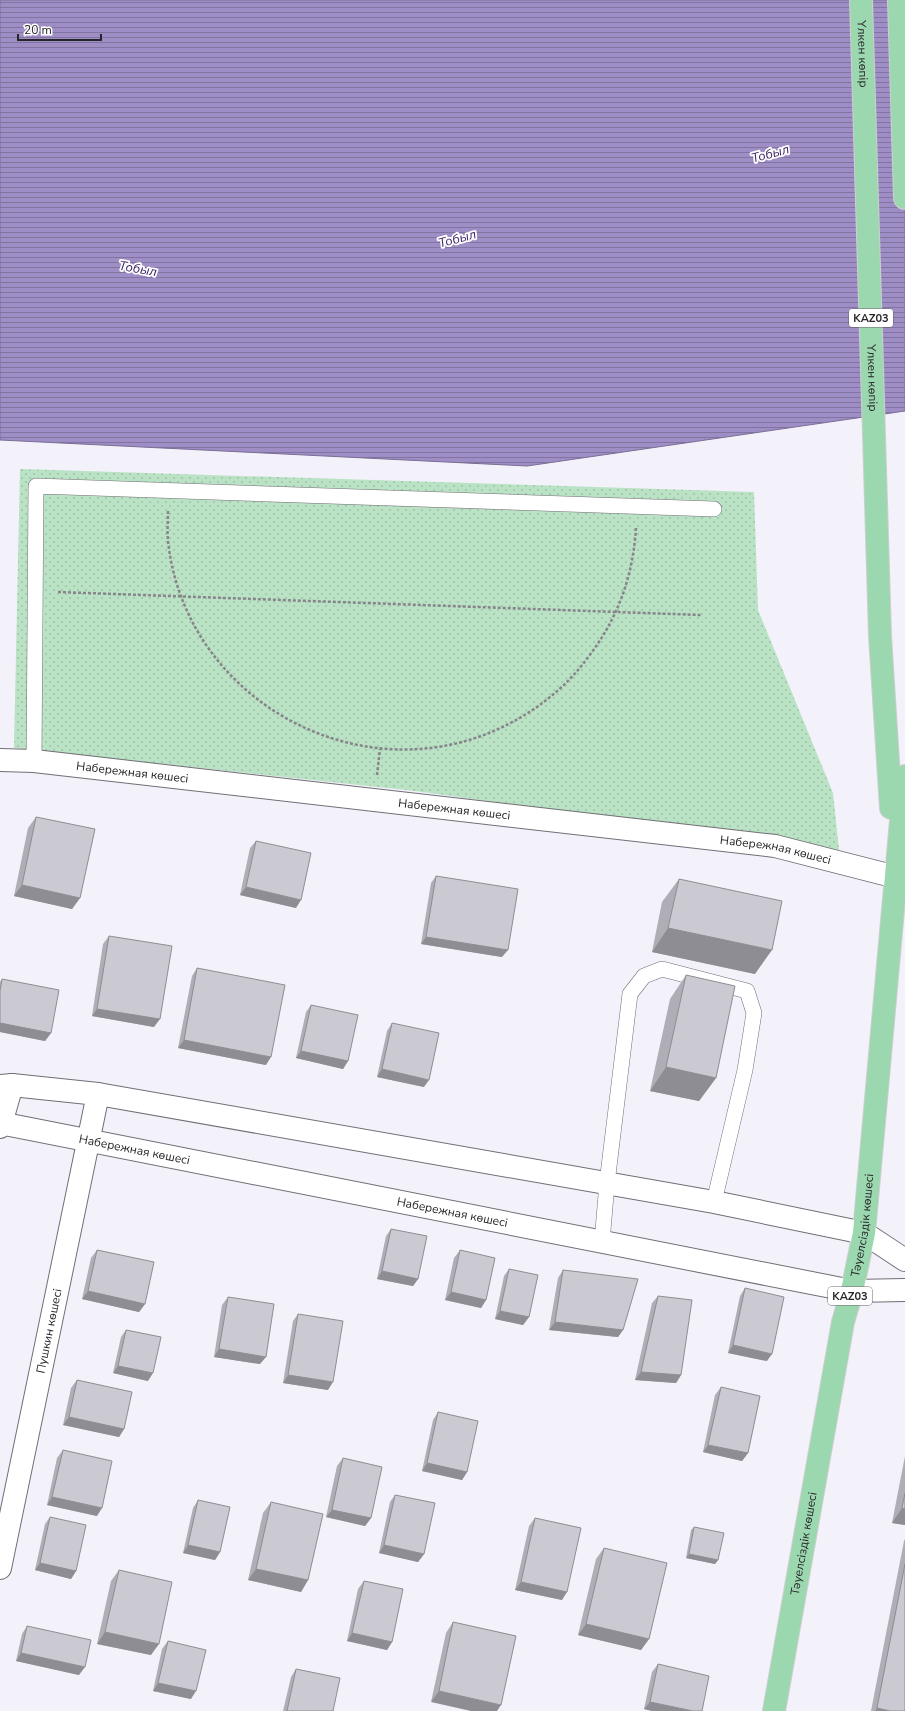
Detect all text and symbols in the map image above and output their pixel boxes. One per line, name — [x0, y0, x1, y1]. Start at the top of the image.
scale bar — [18, 16, 101, 42]
street label: Үлкен көпір — [854, 19, 872, 88]
text: 20 m — [24, 22, 52, 38]
water label: Тобыл — [749, 140, 791, 168]
water label: Тобыл — [436, 225, 478, 253]
water label: Тобыл — [117, 257, 158, 281]
road number: KАZ03 — [849, 309, 893, 327]
street label: Үлкен көпір — [863, 343, 881, 412]
street label: Набережная көшесі — [75, 758, 189, 787]
street label: Набережная көшесі — [397, 795, 511, 824]
street label: Набережная көшесі — [719, 832, 833, 868]
street label: Набережная көшесі — [77, 1131, 191, 1168]
street label: Тәуелсіздік көшесі — [847, 1173, 877, 1278]
street label: Набережная көшесі — [395, 1193, 509, 1231]
street label: Пушкин көшесі — [32, 1287, 66, 1375]
road number: KАZ03 — [828, 1287, 872, 1305]
street label: Тәуелсіздік көшесі — [787, 1491, 821, 1596]

